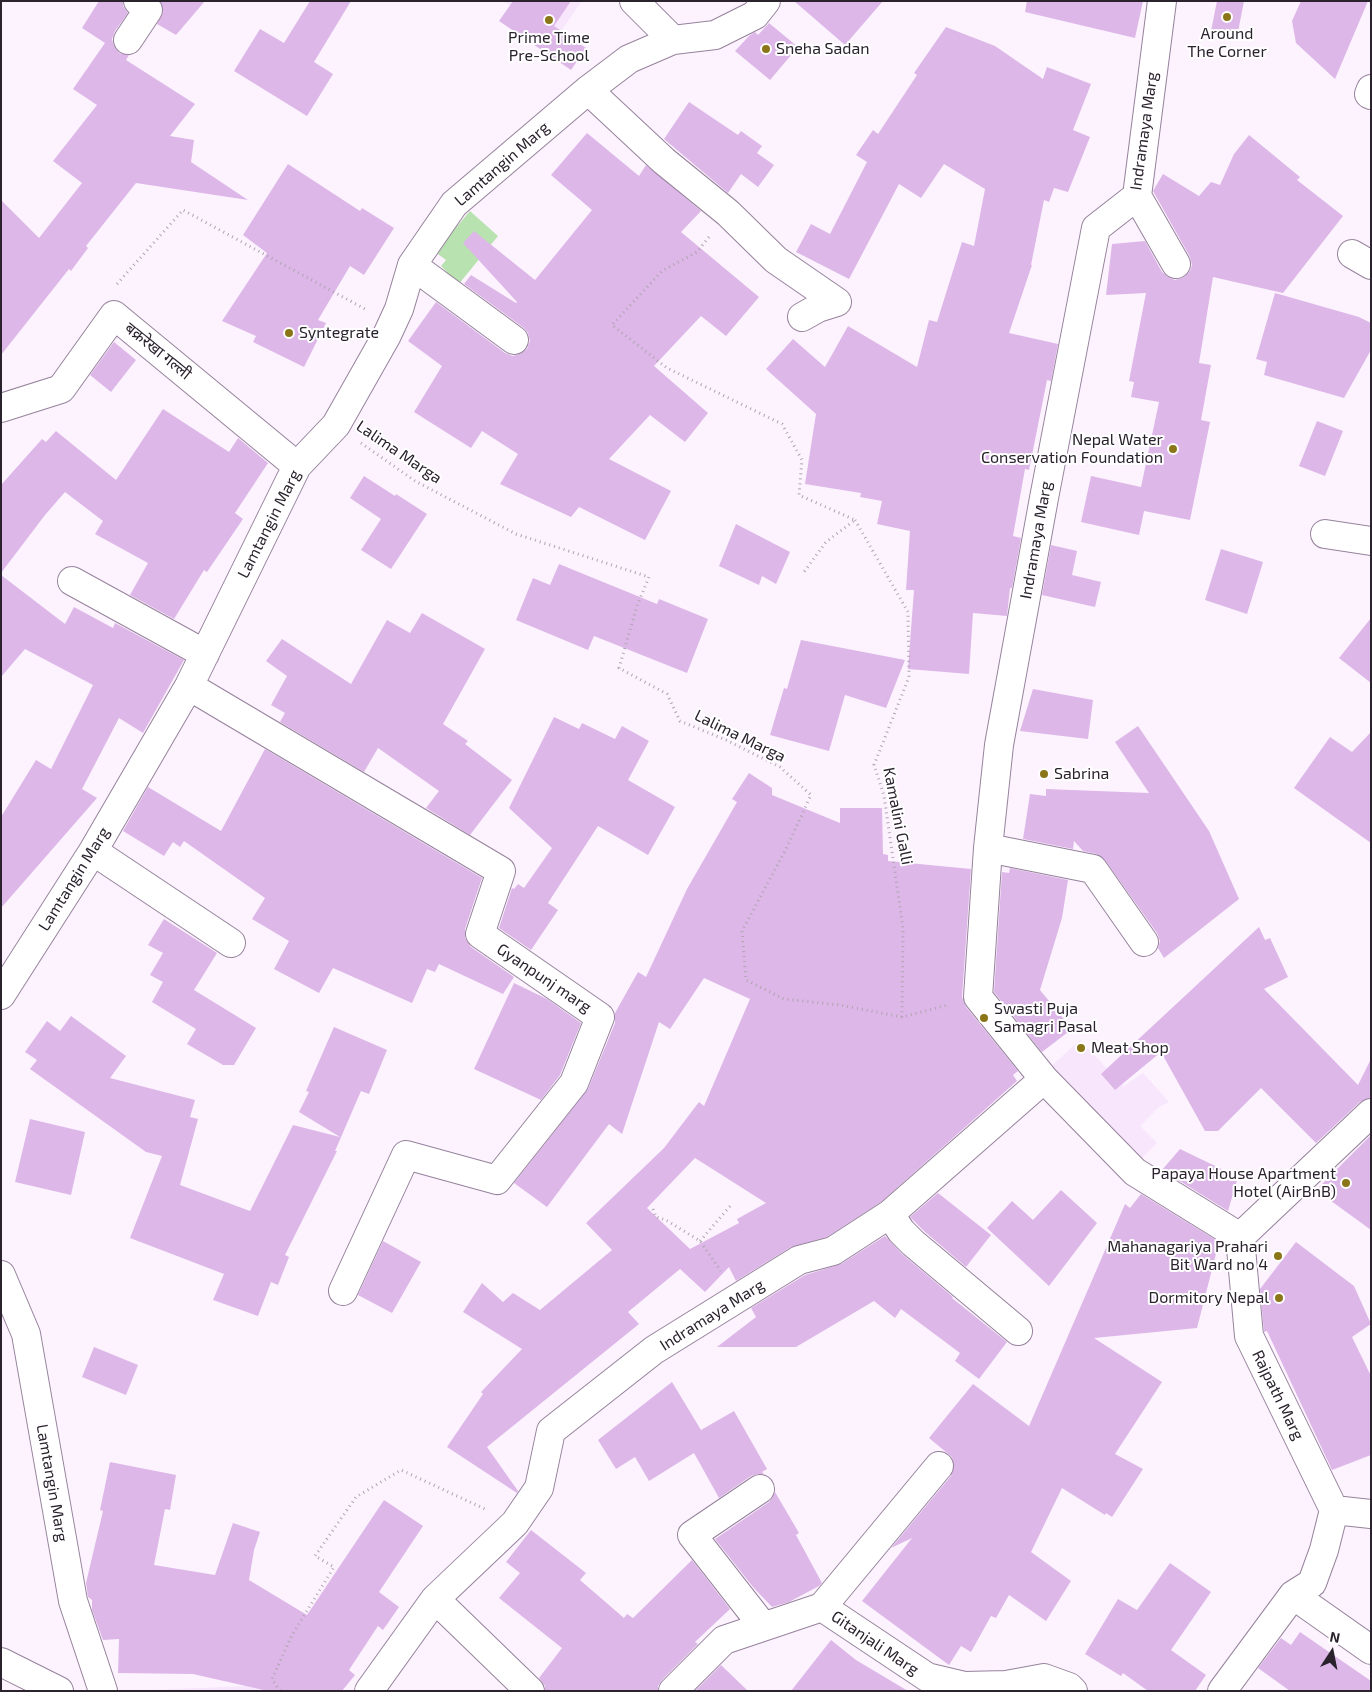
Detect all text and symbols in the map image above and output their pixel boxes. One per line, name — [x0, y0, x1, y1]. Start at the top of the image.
marker: Around The Corner — [1221, 11, 1233, 23]
marker: Prime Time Pre-School — [543, 14, 555, 26]
place label: Around The Corner — [1187, 24, 1267, 62]
place label: Prime Time Pre-School — [508, 28, 590, 66]
place label: Sneha Sadan — [776, 39, 870, 59]
marker: Sneha Sadan — [760, 43, 772, 55]
street label: Indramaya Marg — [1126, 71, 1162, 191]
street label: Lamtangin Marg — [451, 118, 553, 210]
street label: बक्ररेखा गल्ली — [121, 318, 195, 384]
place label: Syntegrate — [299, 323, 379, 343]
marker: Syntegrate — [283, 327, 295, 339]
street label: Lalima Marga — [353, 416, 445, 488]
place label: Nepal Water Conservation Foundation — [981, 430, 1163, 468]
marker: Nepal Water Conservation Foundation — [1167, 443, 1179, 455]
street label: Lamtangin Marg — [233, 467, 305, 581]
street label: Indramaya Marg — [1016, 479, 1056, 601]
street label: Lalima Marga — [691, 706, 789, 766]
place label: Sabrina — [1054, 764, 1109, 784]
street label: Kamalini Galli — [879, 766, 917, 866]
marker: Sabrina — [1038, 768, 1050, 780]
street label: Lamtangin Marg — [34, 823, 114, 935]
street label: Gyanpunj marg — [493, 939, 595, 1017]
place label: Swasti Puja Samagri Pasal — [994, 999, 1097, 1037]
marker: Swasti Puja Samagri Pasal — [978, 1012, 990, 1024]
place label: Meat Shop — [1091, 1038, 1169, 1058]
marker: Meat Shop — [1075, 1042, 1087, 1054]
place label: Papaya House Apartment Hotel (AirBnB) — [1151, 1164, 1336, 1202]
marker: Papaya House Apartment Hotel (AirBnB) — [1340, 1177, 1352, 1189]
place label: Mahanagariya Prahari Bit Ward no 4 — [1107, 1237, 1268, 1275]
marker: Mahanagariya Prahari Bit Ward no 4 — [1272, 1250, 1284, 1262]
street label: Indramaya Marg — [656, 1275, 768, 1355]
place label: Dormitory Nepal — [1149, 1288, 1269, 1308]
marker: Dormitory Nepal — [1273, 1292, 1285, 1304]
street label: Rajpath Marg — [1248, 1347, 1308, 1443]
street label: Lamtangin Marg — [32, 1423, 72, 1543]
street label: Gitanjali Marg — [828, 1607, 922, 1679]
north arrow — [1307, 1627, 1357, 1677]
text: N — [1328, 1627, 1342, 1646]

